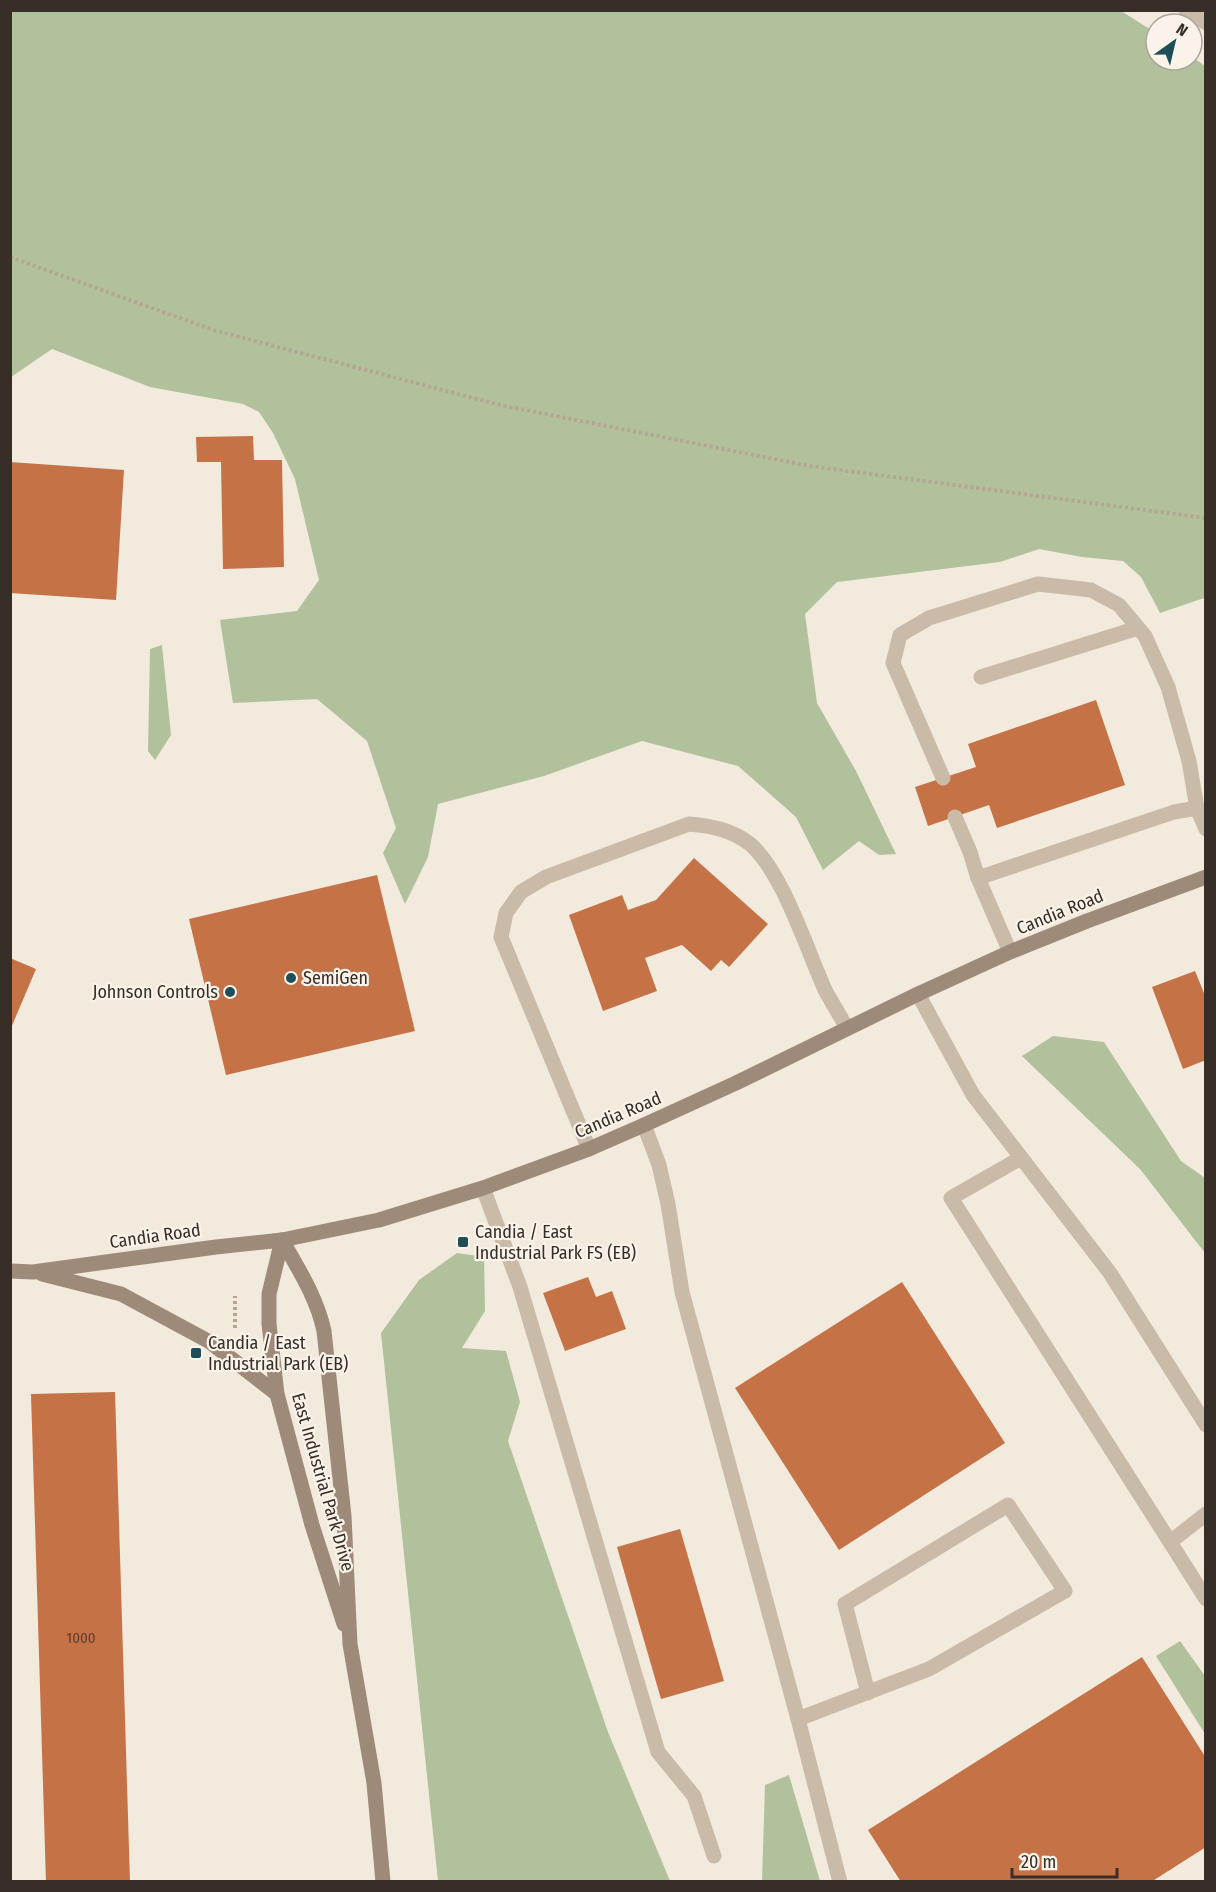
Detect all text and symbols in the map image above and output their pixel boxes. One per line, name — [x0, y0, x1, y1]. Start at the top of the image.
north arrow — [1144, 12, 1204, 72]
text: N — [1173, 19, 1191, 41]
street label: Candia Road — [1013, 885, 1107, 939]
place label: SemiGen — [303, 967, 368, 989]
marker: SemiGen — [284, 971, 298, 985]
place label: Johnson Controls — [92, 981, 218, 1003]
marker: Johnson Controls — [223, 985, 237, 999]
street label: Candia Road — [571, 1087, 665, 1143]
street label: Candia Road — [108, 1219, 202, 1253]
place label: Candia / East Industrial Park FS (EB) — [475, 1221, 636, 1264]
marker: Candia / East Industrial Park FS (EB) — [456, 1235, 470, 1249]
place label: Candia / East Industrial Park (EB) — [208, 1332, 348, 1375]
marker: Candia / East Industrial Park (EB) — [189, 1346, 203, 1360]
street label: East Industrial Park Drive — [287, 1390, 359, 1574]
house number: 1000 — [66, 1629, 96, 1647]
scale bar — [1012, 1841, 1117, 1879]
text: 20 m — [1021, 1851, 1056, 1873]

